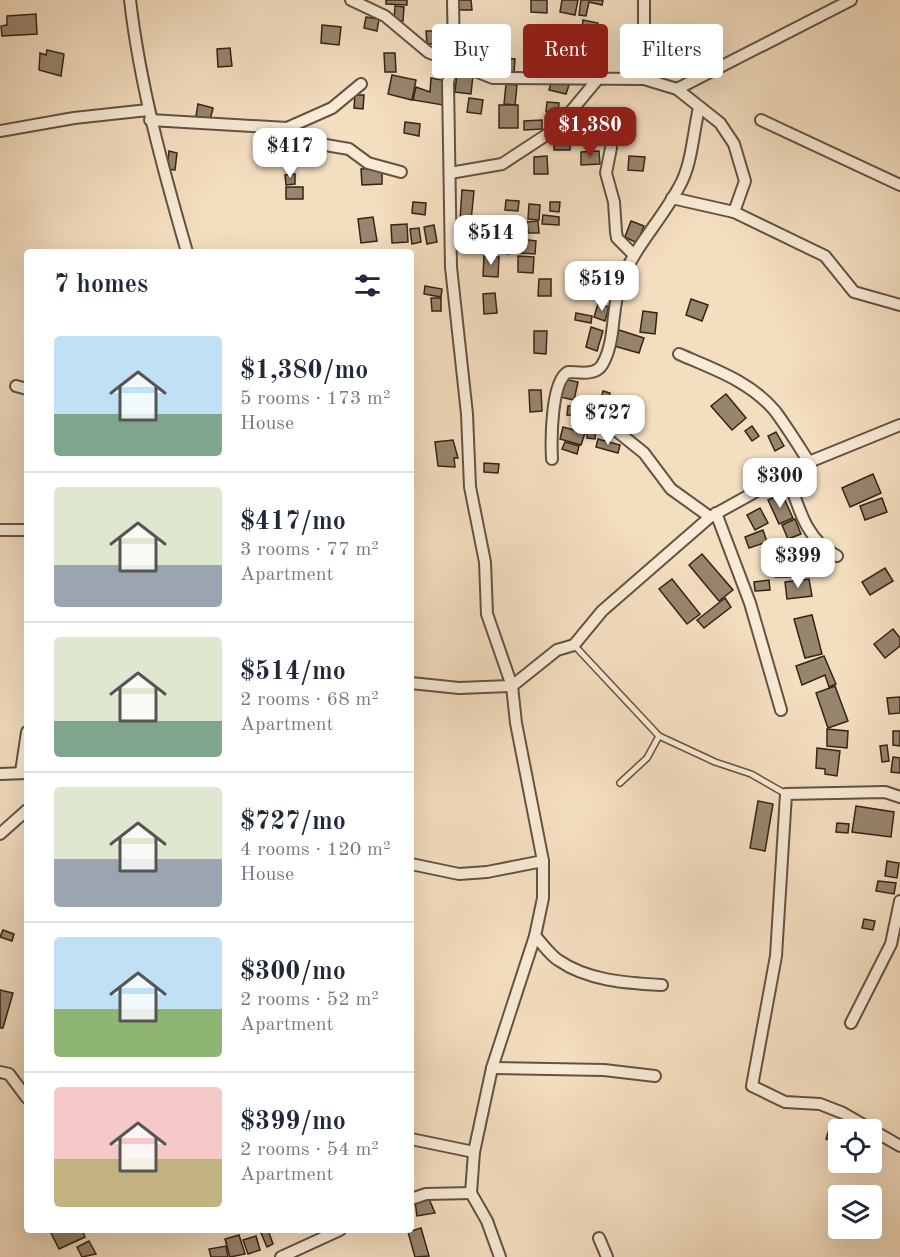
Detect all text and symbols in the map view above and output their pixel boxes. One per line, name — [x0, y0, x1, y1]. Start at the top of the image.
chip: Buy — [432, 24, 511, 78]
chip: Rent — [523, 24, 608, 78]
chip: Filters — [620, 24, 723, 78]
pin: $1,380 — [541, 107, 639, 158]
text: $1,380 — [558, 116, 622, 136]
pin: $417 — [254, 128, 326, 179]
text: $417 — [267, 137, 313, 157]
pin: $514 — [455, 215, 527, 266]
text: $514 — [468, 224, 514, 244]
pin: $519 — [566, 261, 638, 312]
icon: filters — [351, 269, 384, 302]
text: $519 — [579, 270, 625, 290]
text: 7 homes — [54, 272, 148, 298]
text: $1,380/mo — [240, 358, 368, 384]
icon: home — [102, 360, 174, 432]
text: 5 rooms · 173 m² — [240, 389, 390, 409]
pin: $727 — [572, 395, 644, 446]
text: $727 — [585, 404, 631, 424]
text: House — [240, 414, 294, 434]
pin: $300 — [744, 458, 816, 509]
text: $300 — [757, 467, 803, 487]
text: $417/mo — [240, 509, 346, 535]
icon: home — [102, 511, 174, 583]
pin: $399 — [762, 538, 834, 589]
text: 3 rooms · 77 m² — [240, 540, 379, 560]
text: $399 — [775, 547, 821, 567]
text: Apartment — [240, 565, 334, 585]
text: $514/mo — [240, 659, 346, 685]
icon: home — [102, 661, 174, 733]
text: 2 rooms · 68 m² — [240, 690, 379, 710]
text: Apartment — [240, 715, 334, 735]
text: $727/mo — [240, 809, 346, 835]
icon: home — [102, 811, 174, 883]
text: 4 rooms · 120 m² — [240, 840, 390, 860]
text: House — [240, 865, 294, 885]
text: $300/mo — [240, 959, 346, 985]
icon: home — [102, 961, 174, 1033]
text: 2 rooms · 52 m² — [240, 990, 379, 1010]
text: Apartment — [240, 1015, 334, 1035]
text: $399/mo — [240, 1109, 346, 1135]
icon: home — [102, 1111, 174, 1183]
map controls — [828, 1119, 882, 1239]
button: locate — [828, 1119, 882, 1173]
text: 2 rooms · 54 m² — [240, 1140, 379, 1160]
text: Apartment — [240, 1165, 334, 1185]
button: layers — [828, 1185, 882, 1239]

